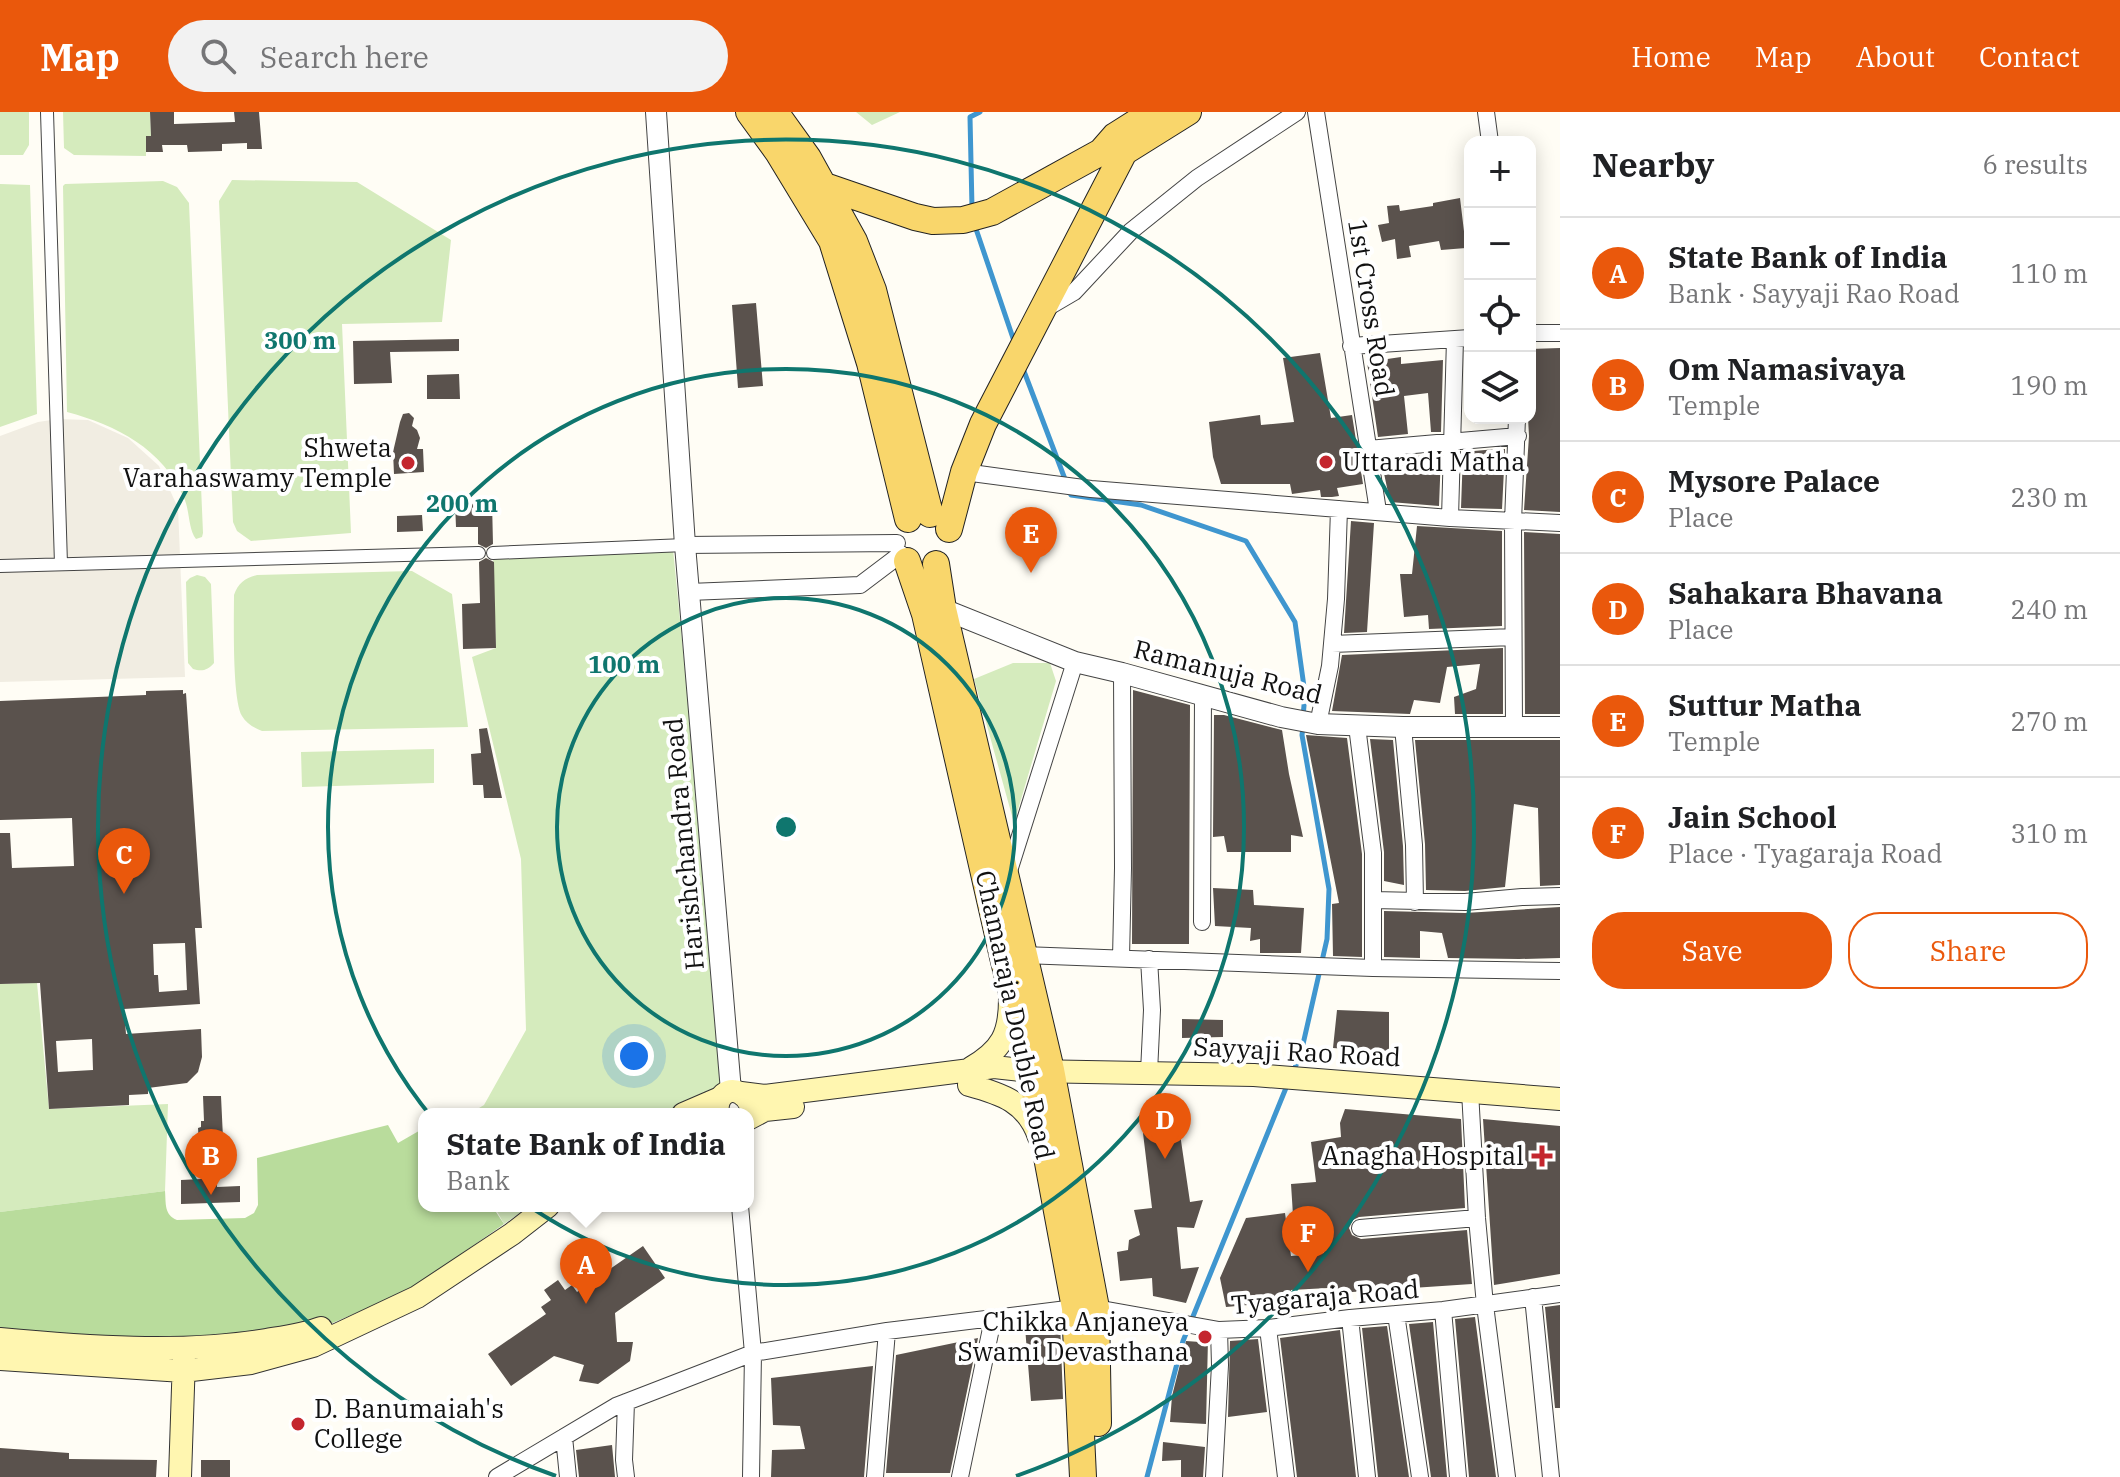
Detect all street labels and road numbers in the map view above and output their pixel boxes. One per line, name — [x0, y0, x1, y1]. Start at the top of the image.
street label: 1st Cross Road — [1341, 217, 1403, 399]
street label: Ramanuja Road — [1130, 631, 1326, 711]
street label: Harishchandra Road — [655, 716, 711, 972]
street label: Chamaraja Double Road — [969, 867, 1063, 1162]
street label: Sayyaji Rao Road — [1192, 1029, 1402, 1073]
street label: Tyagaraja Road — [1229, 1271, 1420, 1321]

